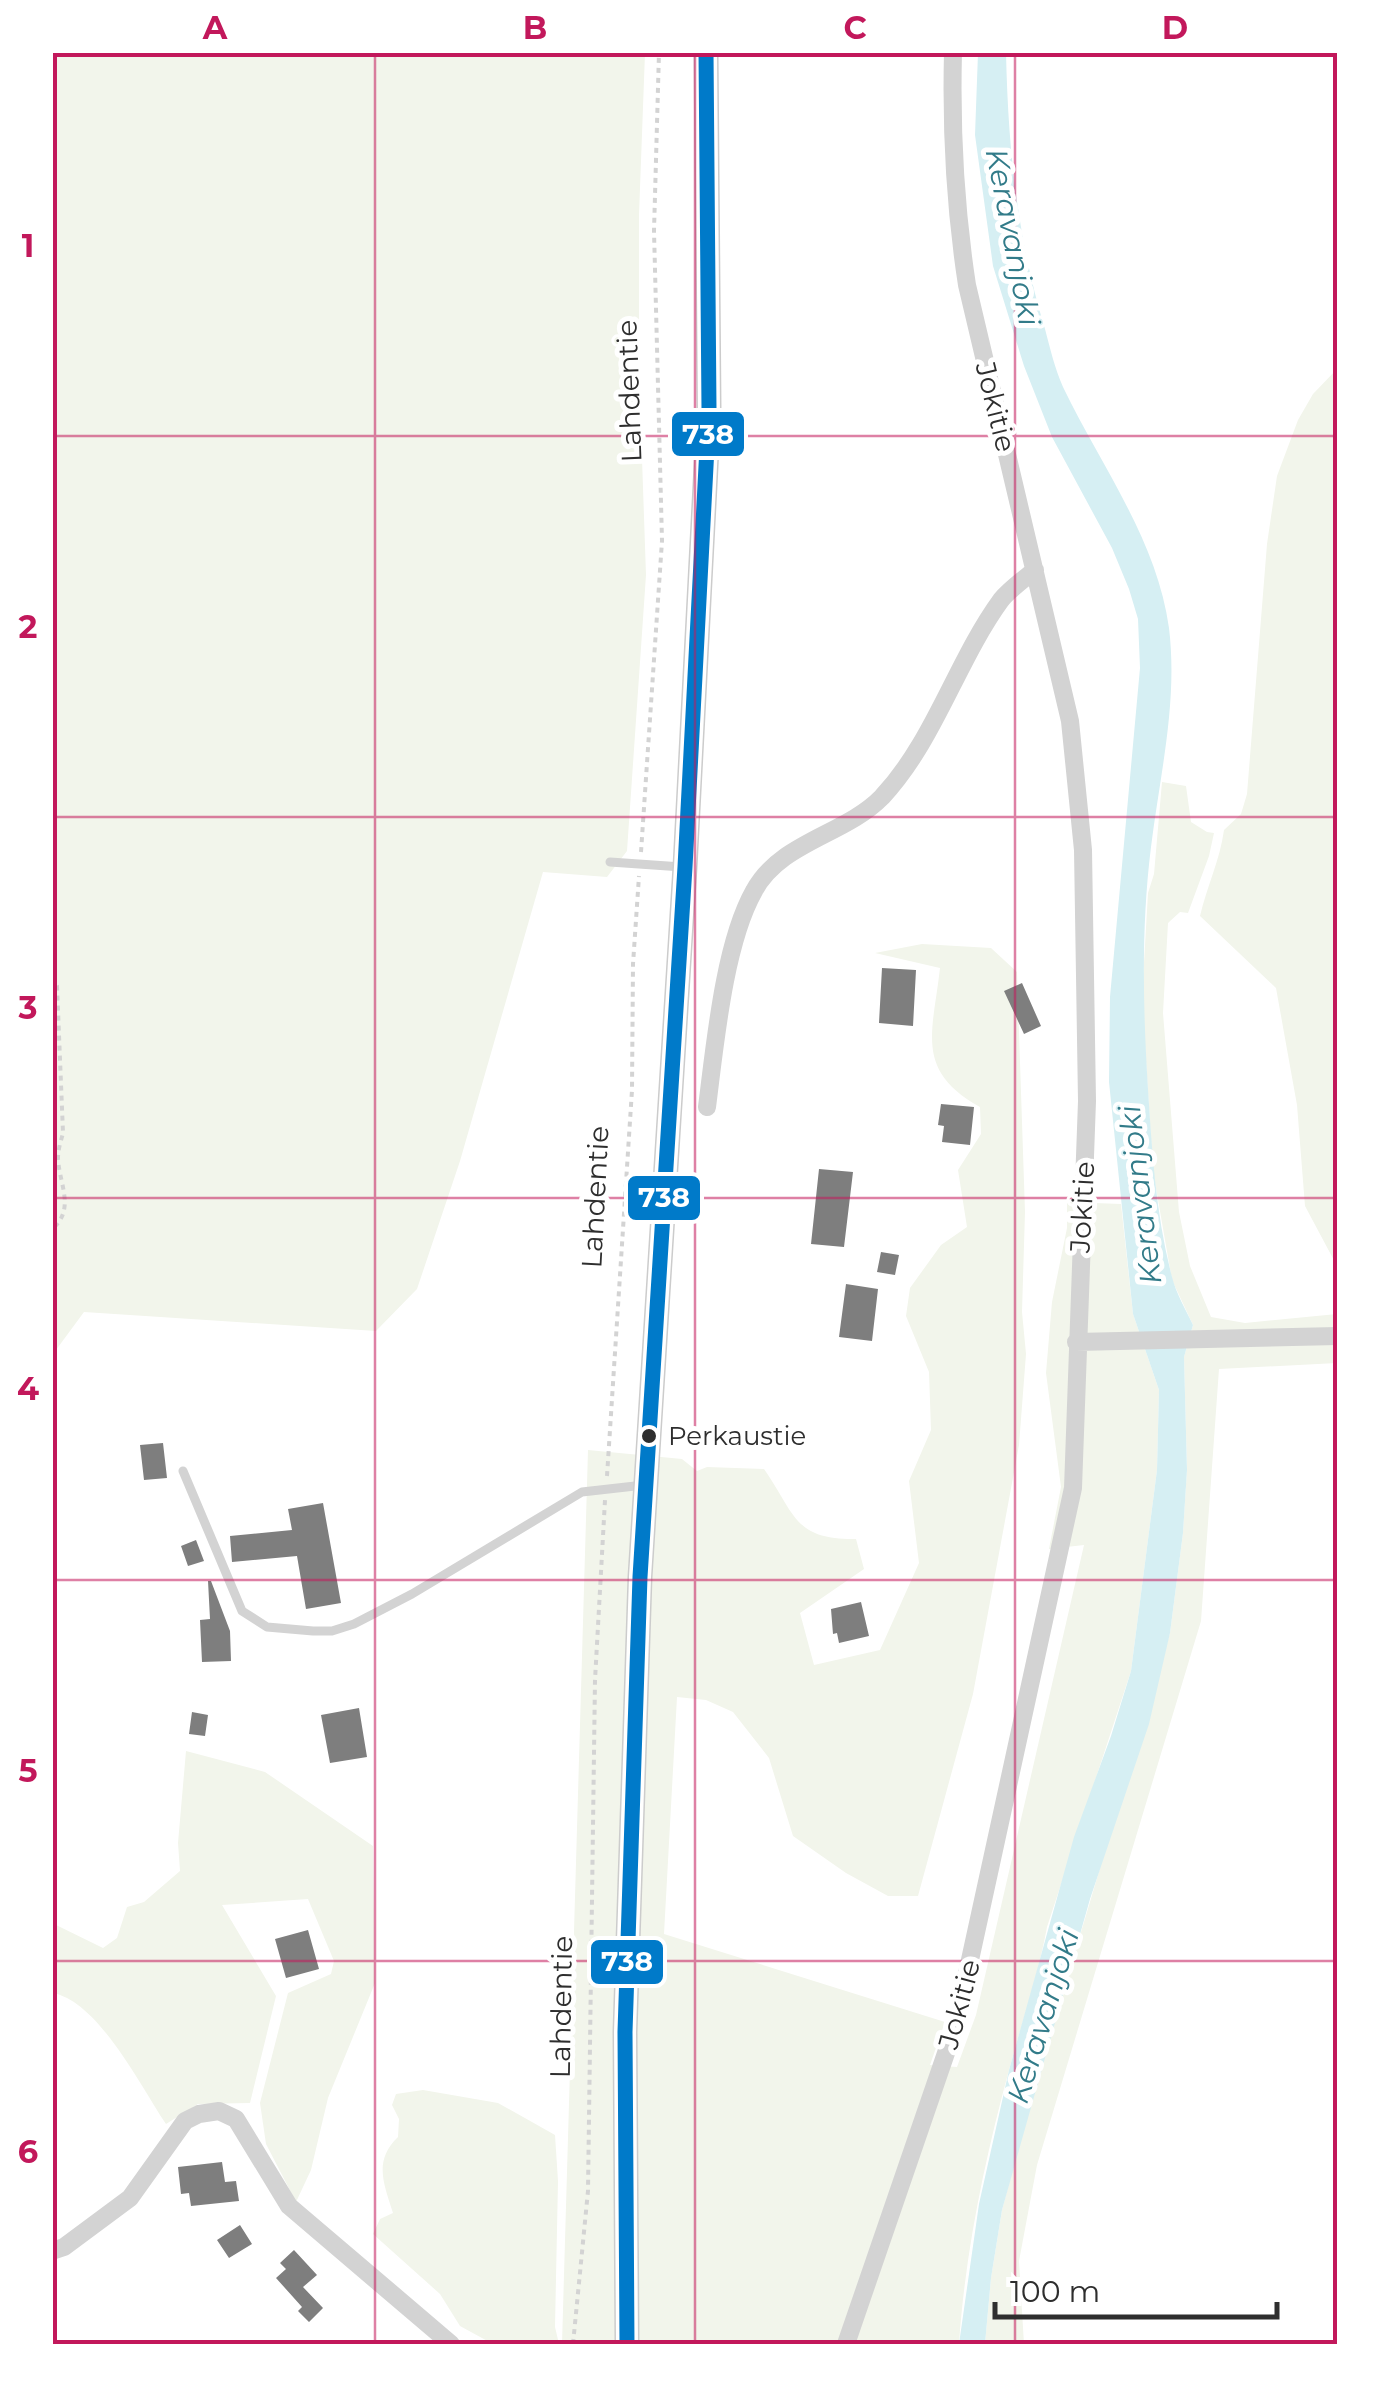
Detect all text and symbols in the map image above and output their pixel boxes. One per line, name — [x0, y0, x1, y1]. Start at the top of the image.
text: A — [202, 8, 228, 47]
text: B — [523, 8, 547, 47]
text: C — [843, 8, 867, 47]
text: D — [1162, 8, 1188, 47]
water label: Keravanjoki — [978, 145, 1049, 330]
text: 1 — [22, 226, 34, 265]
street label: Lahdentie — [610, 319, 648, 463]
street label: Jokitie — [968, 358, 1024, 455]
line badge: 738 — [670, 410, 746, 458]
text: 738 — [682, 417, 734, 451]
text: 2 — [19, 607, 37, 646]
text: 3 — [18, 988, 37, 1027]
water label: Keravanjoki — [1111, 1102, 1169, 1287]
street label: Lahdentie — [574, 1125, 616, 1269]
street label: Jokitie — [1063, 1160, 1101, 1255]
line badge: 738 — [626, 1174, 702, 1222]
text: 738 — [638, 1180, 690, 1214]
text: 4 — [17, 1369, 39, 1408]
place label: Perkaustie — [668, 1420, 806, 1452]
marker: Perkaustie — [639, 1426, 659, 1446]
text: 5 — [18, 1751, 38, 1790]
water label: Keravanjoki — [999, 1924, 1087, 2108]
street label: Lahdentie — [543, 1935, 579, 2079]
line badge: 738 — [589, 1938, 665, 1986]
text: 738 — [601, 1944, 653, 1978]
street label: Jokitie — [930, 1955, 987, 2054]
text: 6 — [18, 2132, 38, 2171]
scale bar — [995, 2257, 1278, 2319]
text: 100 m — [1010, 2273, 1100, 2310]

